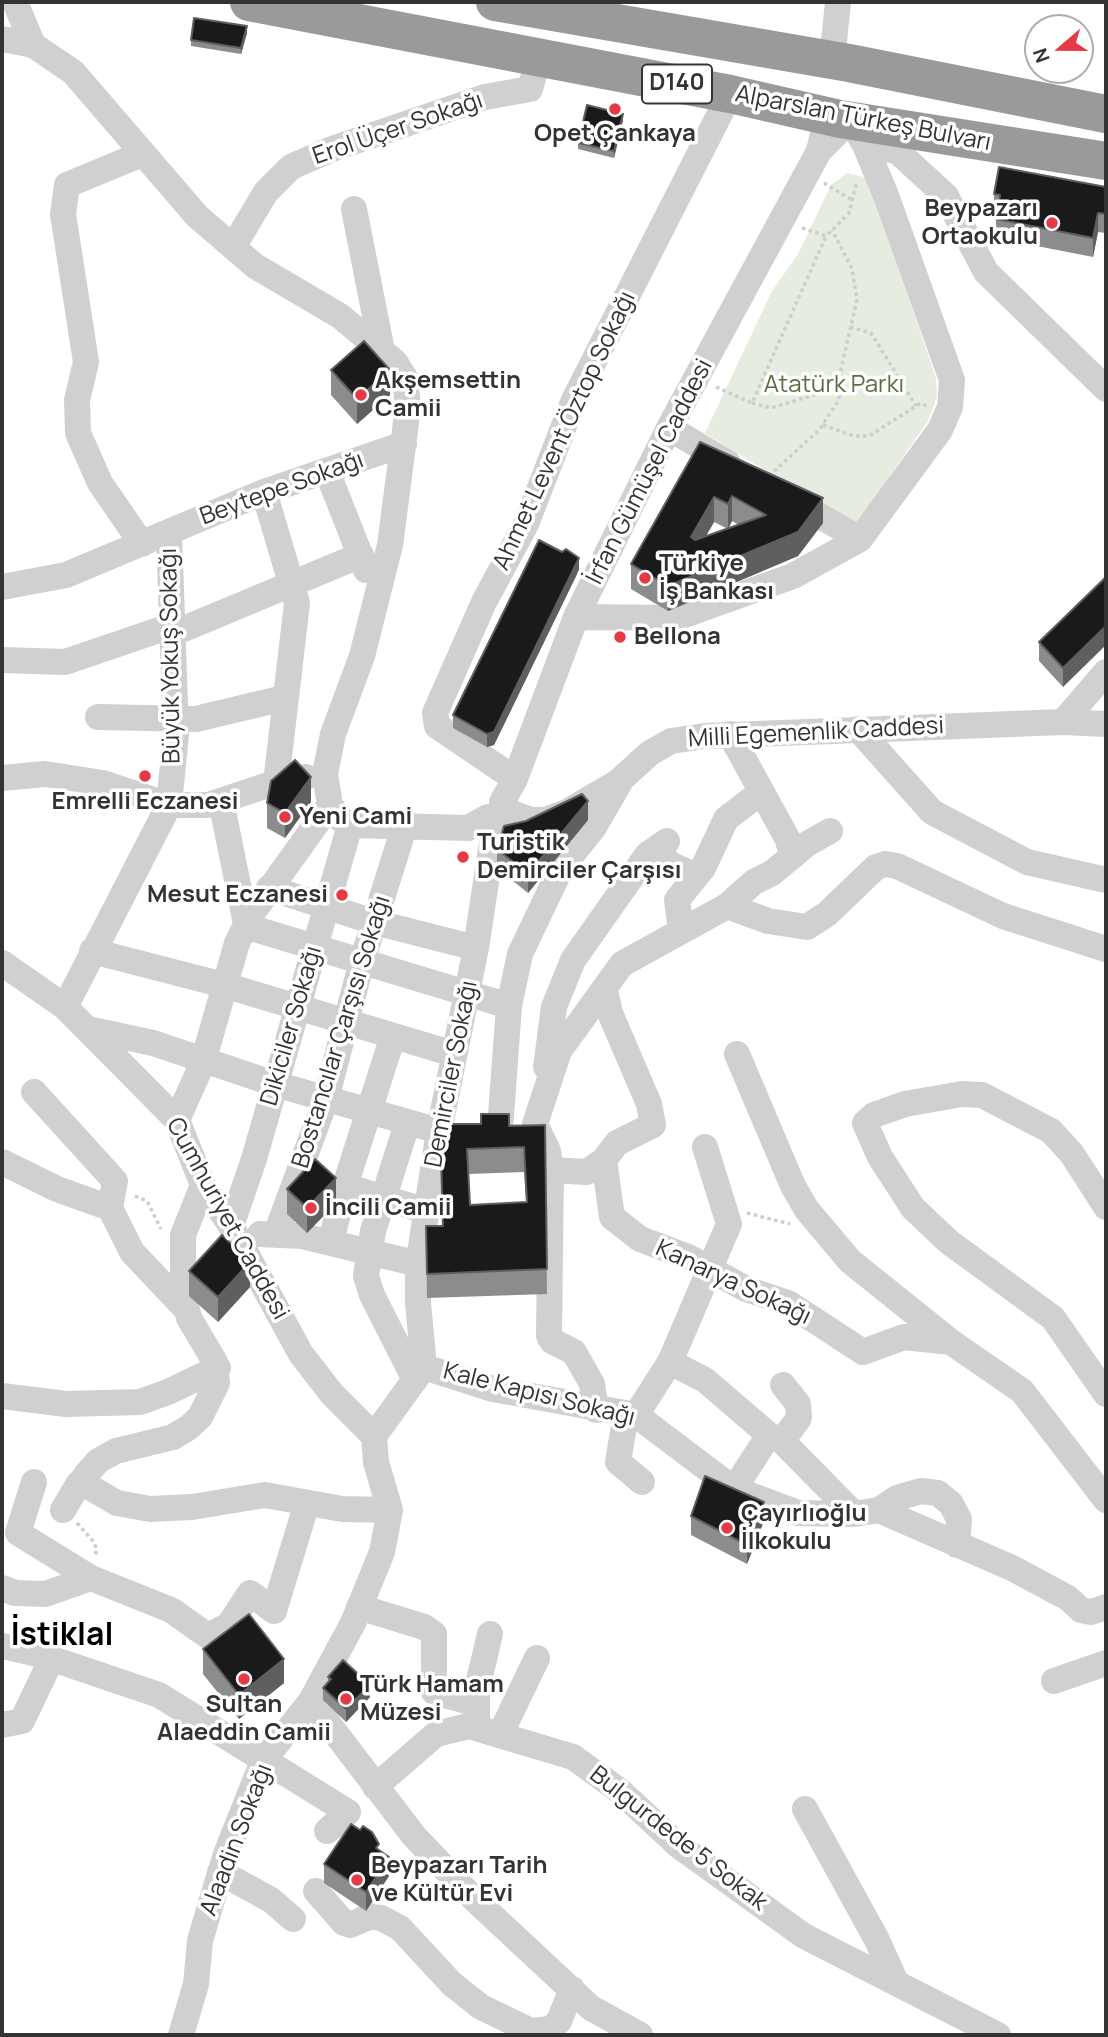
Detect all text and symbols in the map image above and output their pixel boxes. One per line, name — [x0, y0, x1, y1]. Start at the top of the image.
north arrow — [1024, 14, 1094, 84]
text: N — [1027, 45, 1056, 66]
road number: D140 — [642, 64, 712, 104]
street label: Alparslan Türkeş Bulvarı — [733, 80, 993, 158]
street label: Erol Üçer Sokağı — [309, 86, 487, 172]
marker: Opet Çankaya — [607, 101, 623, 117]
place label: Opet Çankaya — [534, 120, 696, 148]
place label: Beypazarı Ortaokulu — [922, 195, 1038, 251]
marker: Beypazarı Ortaokulu — [1044, 215, 1060, 231]
street label: Ahmet Levent Öztop Sokağı — [488, 287, 642, 575]
street label: İrfan Gümüşel Caddesi — [581, 355, 719, 589]
place label: Akşemsettin Camii — [375, 367, 521, 423]
park label: Atatürk Parkı — [764, 371, 904, 399]
marker: Akşemsettin Camii — [353, 387, 369, 403]
street label: Beytepe Sokağı — [196, 446, 368, 532]
street label: Büyük Yokuş Sokağı — [155, 548, 187, 764]
place label: Türkiye İş Bankası — [659, 550, 774, 606]
marker: Türkiye İş Bankası — [637, 570, 653, 586]
place label: Bellona — [634, 623, 721, 651]
marker: Bellona — [612, 629, 628, 645]
street label: Milli Egemenlik Caddesi — [687, 712, 945, 754]
marker: Emrelli Eczanesi — [137, 768, 153, 784]
place label: Emrelli Eczanesi — [51, 788, 239, 816]
place label: Yeni Cami — [299, 803, 412, 831]
marker: Yeni Cami — [277, 809, 293, 825]
place label: Turistik Demirciler Çarşısı — [477, 829, 681, 885]
marker: Turistik Demirciler Çarşısı — [455, 849, 471, 865]
place label: Mesut Eczanesi — [147, 881, 328, 909]
marker: Mesut Eczanesi — [334, 887, 350, 903]
street label: Bostancılar Çarşısı Sokağı — [287, 892, 397, 1172]
street label: Dikiciler Sokağı — [255, 943, 329, 1109]
street label: Demirciler Sokağı — [420, 978, 484, 1170]
street label: Cumhuriyet Caddesi — [160, 1113, 294, 1325]
place label: İncili Camii — [325, 1194, 452, 1222]
marker: İncili Camii — [303, 1200, 319, 1216]
street label: Kanarya Sokağı — [651, 1234, 815, 1332]
street label: Kale Kapısı Sokağı — [440, 1357, 638, 1433]
place label: Çayırlıoğlu İlkokulu — [741, 1500, 866, 1556]
marker: Çayırlıoğlu İlkokulu — [719, 1520, 735, 1536]
district label: İstiklal — [11, 1617, 113, 1655]
marker: Sultan Alaeddin Camii — [236, 1671, 252, 1687]
place label: Türk Hamam Müzesi — [360, 1671, 504, 1727]
place label: Sultan Alaeddin Camii — [157, 1691, 331, 1747]
marker: Türk Hamam Müzesi — [338, 1691, 354, 1707]
street label: Alaadin Sokağı — [195, 1760, 279, 1920]
street label: Bulgurdede 5 Sokak — [583, 1761, 773, 1917]
place label: Beypazarı Tarih ve Kültür Evi — [371, 1852, 547, 1908]
marker: Beypazarı Tarih ve Kültür Evi — [349, 1872, 365, 1888]

